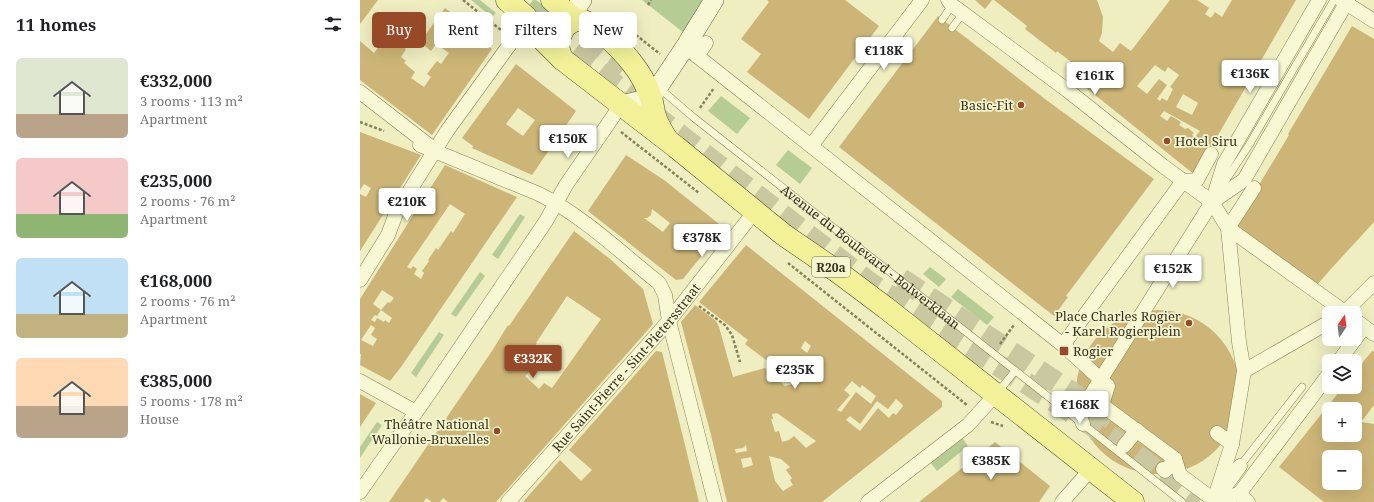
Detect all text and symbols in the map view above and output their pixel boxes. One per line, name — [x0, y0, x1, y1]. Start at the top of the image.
chip: Buy — [372, 12, 426, 48]
chip: Rent — [434, 12, 493, 48]
chip: Filters — [501, 12, 571, 48]
chip: New — [579, 12, 637, 48]
text: 11 homes — [16, 13, 96, 36]
icon: filters — [322, 13, 344, 35]
pin: €118K — [856, 37, 912, 71]
text: €118K — [865, 41, 903, 59]
pin: €136K — [1222, 60, 1278, 94]
pin: €161K — [1067, 62, 1123, 96]
text: €136K — [1231, 64, 1269, 82]
text: €161K — [1076, 66, 1114, 84]
text: €332,000 — [140, 69, 212, 92]
icon: home — [48, 74, 96, 122]
text: 3 rooms · 113 m² — [140, 92, 243, 110]
place label: Basic-Fit — [960, 96, 1013, 114]
marker: Basic-Fit — [1016, 100, 1026, 110]
text: Apartment — [140, 110, 207, 128]
pin: €150K — [540, 125, 596, 159]
text: €150K — [549, 129, 587, 147]
place label: Hotel Siru — [1175, 132, 1237, 150]
marker: Hotel Siru — [1162, 136, 1172, 146]
text: €235,000 — [140, 169, 212, 192]
icon: home — [48, 174, 96, 222]
street label: Avenue du Boulevard - Bolwerklaan — [777, 180, 964, 333]
pin: €210K — [379, 188, 435, 222]
text: 2 rooms · 76 m² — [140, 192, 235, 210]
text: €210K — [388, 192, 426, 210]
text: Apartment — [140, 210, 207, 228]
pin: €378K — [674, 224, 730, 258]
text: €378K — [683, 228, 721, 246]
pin: €152K — [1145, 255, 1201, 289]
road number: R20a — [812, 257, 850, 277]
text: €152K — [1154, 259, 1192, 277]
text: €168,000 — [140, 269, 212, 292]
icon: home — [48, 274, 96, 322]
street label: Rue Saint-Pierre - Sint-Pietersstraat — [548, 279, 705, 456]
text: 2 rooms · 76 m² — [140, 292, 235, 310]
north arrow — [1322, 306, 1362, 346]
map controls — [1322, 306, 1362, 490]
place label: Place Charles Rogier - Karel Rogierplein — [1055, 307, 1182, 340]
text: Apartment — [140, 310, 207, 328]
marker: Place Charles Rogier - Karel Rogierplein — [1184, 318, 1194, 328]
place label: Rogier — [1073, 342, 1113, 360]
pin: €332K — [505, 345, 561, 379]
marker: Rogier — [1058, 345, 1070, 357]
text: €332K — [514, 349, 552, 367]
button: layers — [1322, 354, 1362, 394]
pin: €235K — [767, 356, 823, 390]
text: €235K — [776, 360, 814, 378]
text: €385,000 — [140, 369, 212, 392]
icon: home — [48, 374, 96, 422]
pin: €168K — [1052, 391, 1108, 425]
text: 5 rooms · 178 m² — [140, 392, 243, 410]
text: €168K — [1061, 395, 1099, 413]
button: + — [1322, 402, 1362, 442]
text: House — [140, 410, 179, 428]
place label: Théâtre National Wallonie-Bruxelles — [372, 415, 489, 448]
marker: Théâtre National Wallonie-Bruxelles — [492, 426, 502, 436]
pin: €385K — [963, 447, 1019, 481]
button: − — [1322, 450, 1362, 490]
text: €385K — [972, 451, 1010, 469]

